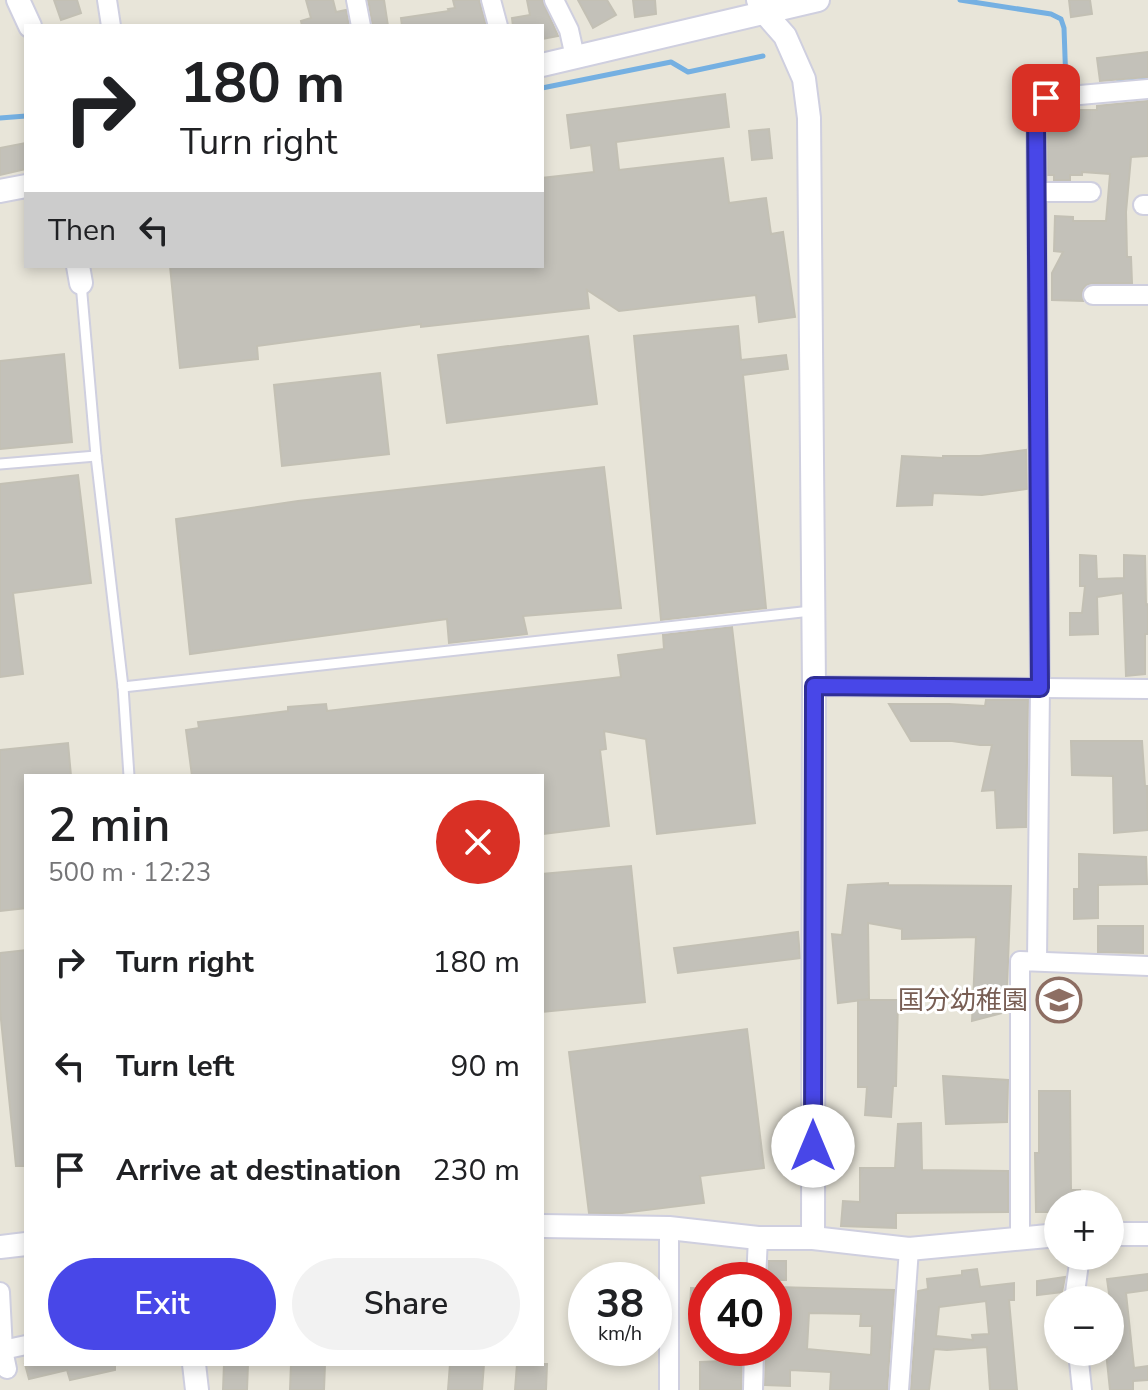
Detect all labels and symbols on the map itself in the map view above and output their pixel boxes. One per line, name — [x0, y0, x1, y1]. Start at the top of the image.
pin — [1012, 64, 1080, 132]
school or university icon: 国分幼稚園 — [1035, 976, 1083, 1024]
place label: 国分幼稚園 — [898, 983, 1028, 1018]
position arrow — [771, 1104, 855, 1188]
speed limit sign: 40 — [688, 1262, 792, 1366]

